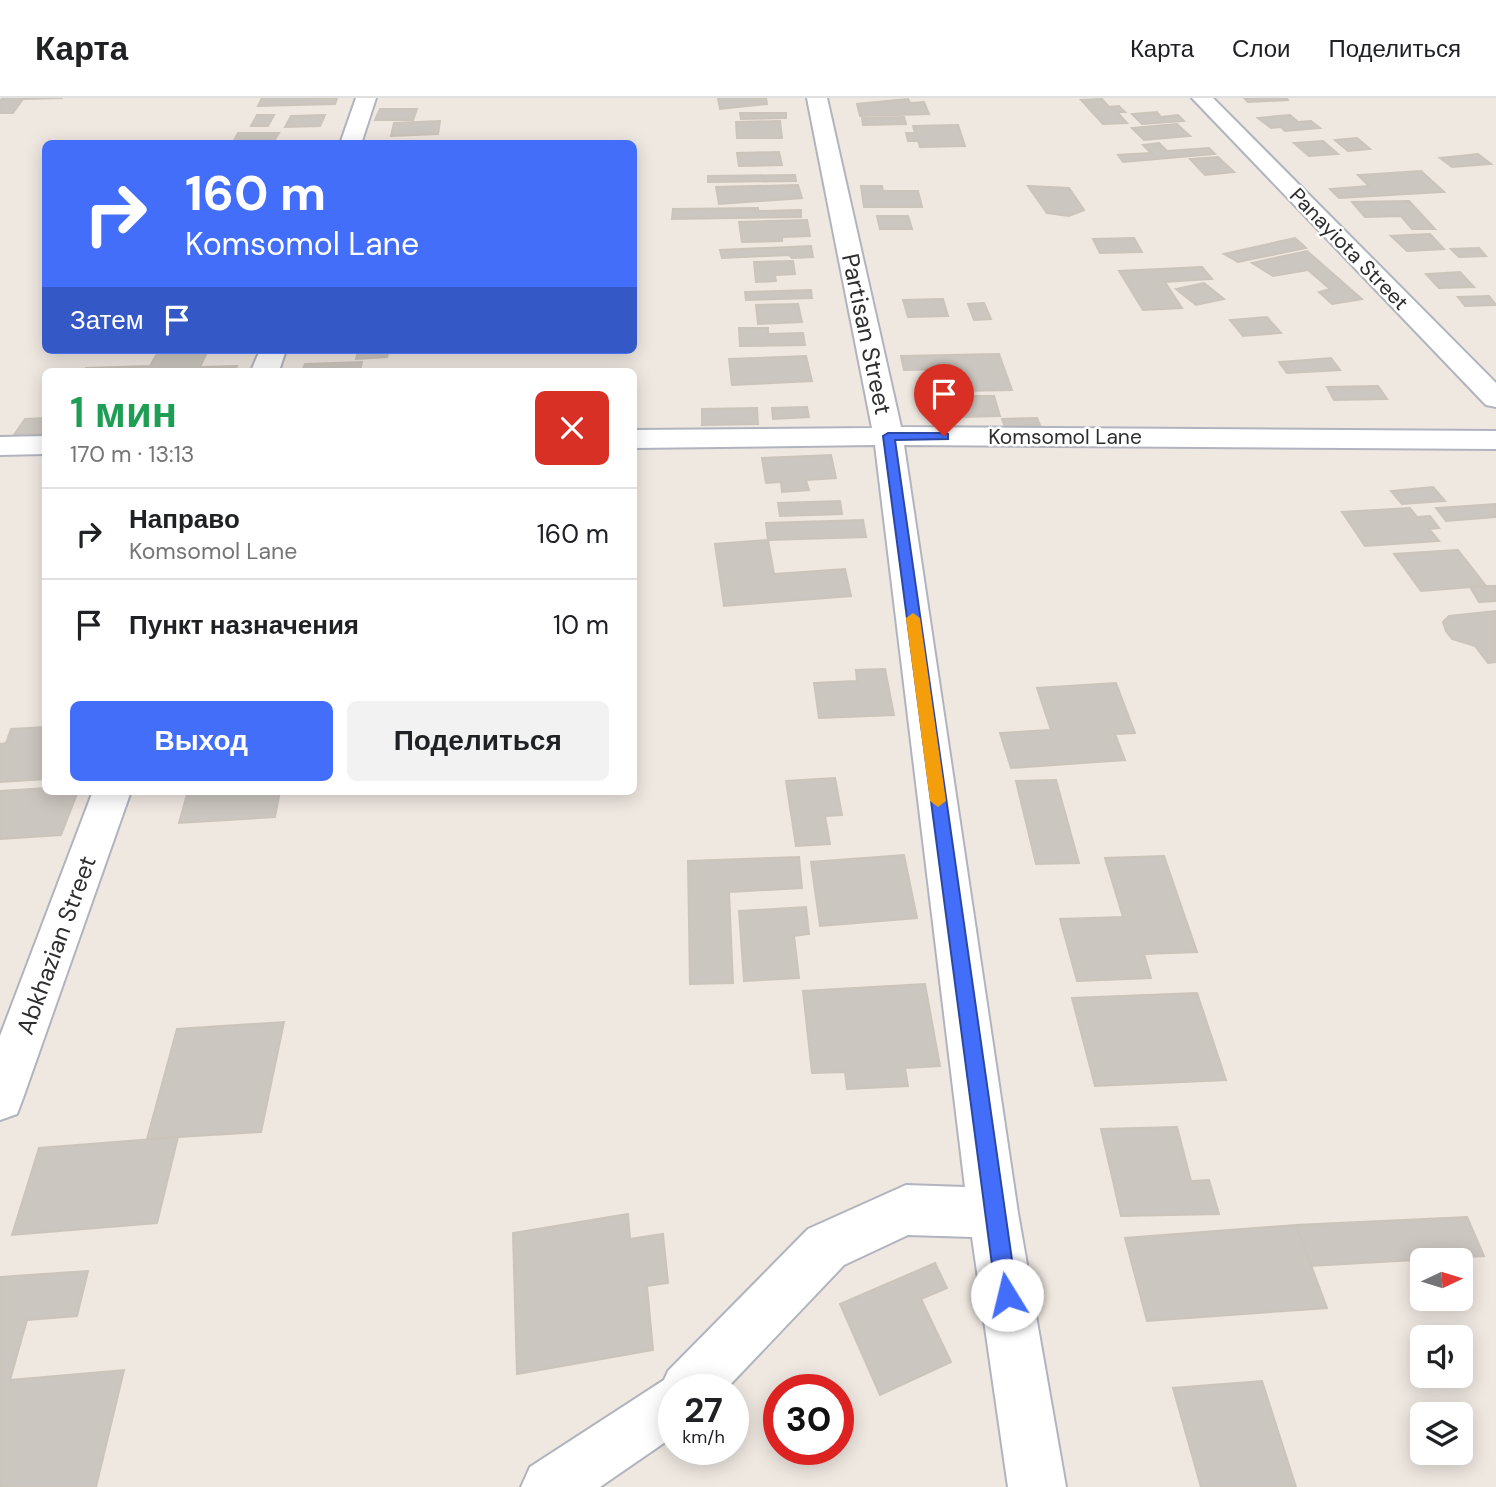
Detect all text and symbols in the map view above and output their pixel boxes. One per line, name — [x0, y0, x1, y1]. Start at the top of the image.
text: Карта — [35, 27, 128, 70]
text: Карта — [1130, 33, 1194, 64]
text: Слои — [1232, 33, 1290, 64]
text: Поделиться — [1328, 33, 1461, 64]
text: 160 m — [185, 161, 326, 225]
icon: right — [70, 168, 161, 259]
street label: Panayiota Street — [1283, 182, 1415, 316]
text: Komsomol Lane — [185, 223, 419, 265]
street label: Partisan Street — [835, 251, 899, 417]
icon: arrive — [158, 301, 196, 339]
text: Затем — [70, 303, 144, 337]
pin — [914, 364, 974, 436]
icon: arrive — [925, 375, 963, 413]
text: 1 мин — [70, 385, 177, 440]
button: close — [535, 391, 609, 465]
street label: Komsomol Lane — [988, 423, 1142, 451]
text: 170 m · 13:13 — [70, 439, 194, 469]
text: Направо — [129, 502, 240, 536]
icon: right — [70, 515, 108, 553]
text: 160 m — [537, 517, 609, 551]
text: Komsomol Lane — [129, 536, 297, 566]
icon: arrive — [70, 606, 108, 644]
text: Пункт назначения — [129, 608, 359, 642]
text: 10 m — [553, 608, 609, 642]
button: Выход — [70, 701, 333, 781]
button: Поделиться — [347, 701, 609, 781]
street label: Abkhazian Street — [9, 851, 103, 1039]
north arrow — [1410, 1248, 1474, 1311]
map controls — [1410, 1248, 1473, 1465]
position arrow — [970, 1258, 1044, 1332]
button: sound — [1410, 1325, 1473, 1388]
speed limit sign: 30 — [763, 1374, 854, 1465]
text: 27 — [684, 1387, 723, 1433]
button: layers — [1410, 1402, 1473, 1465]
text: km/h — [682, 1425, 725, 1449]

